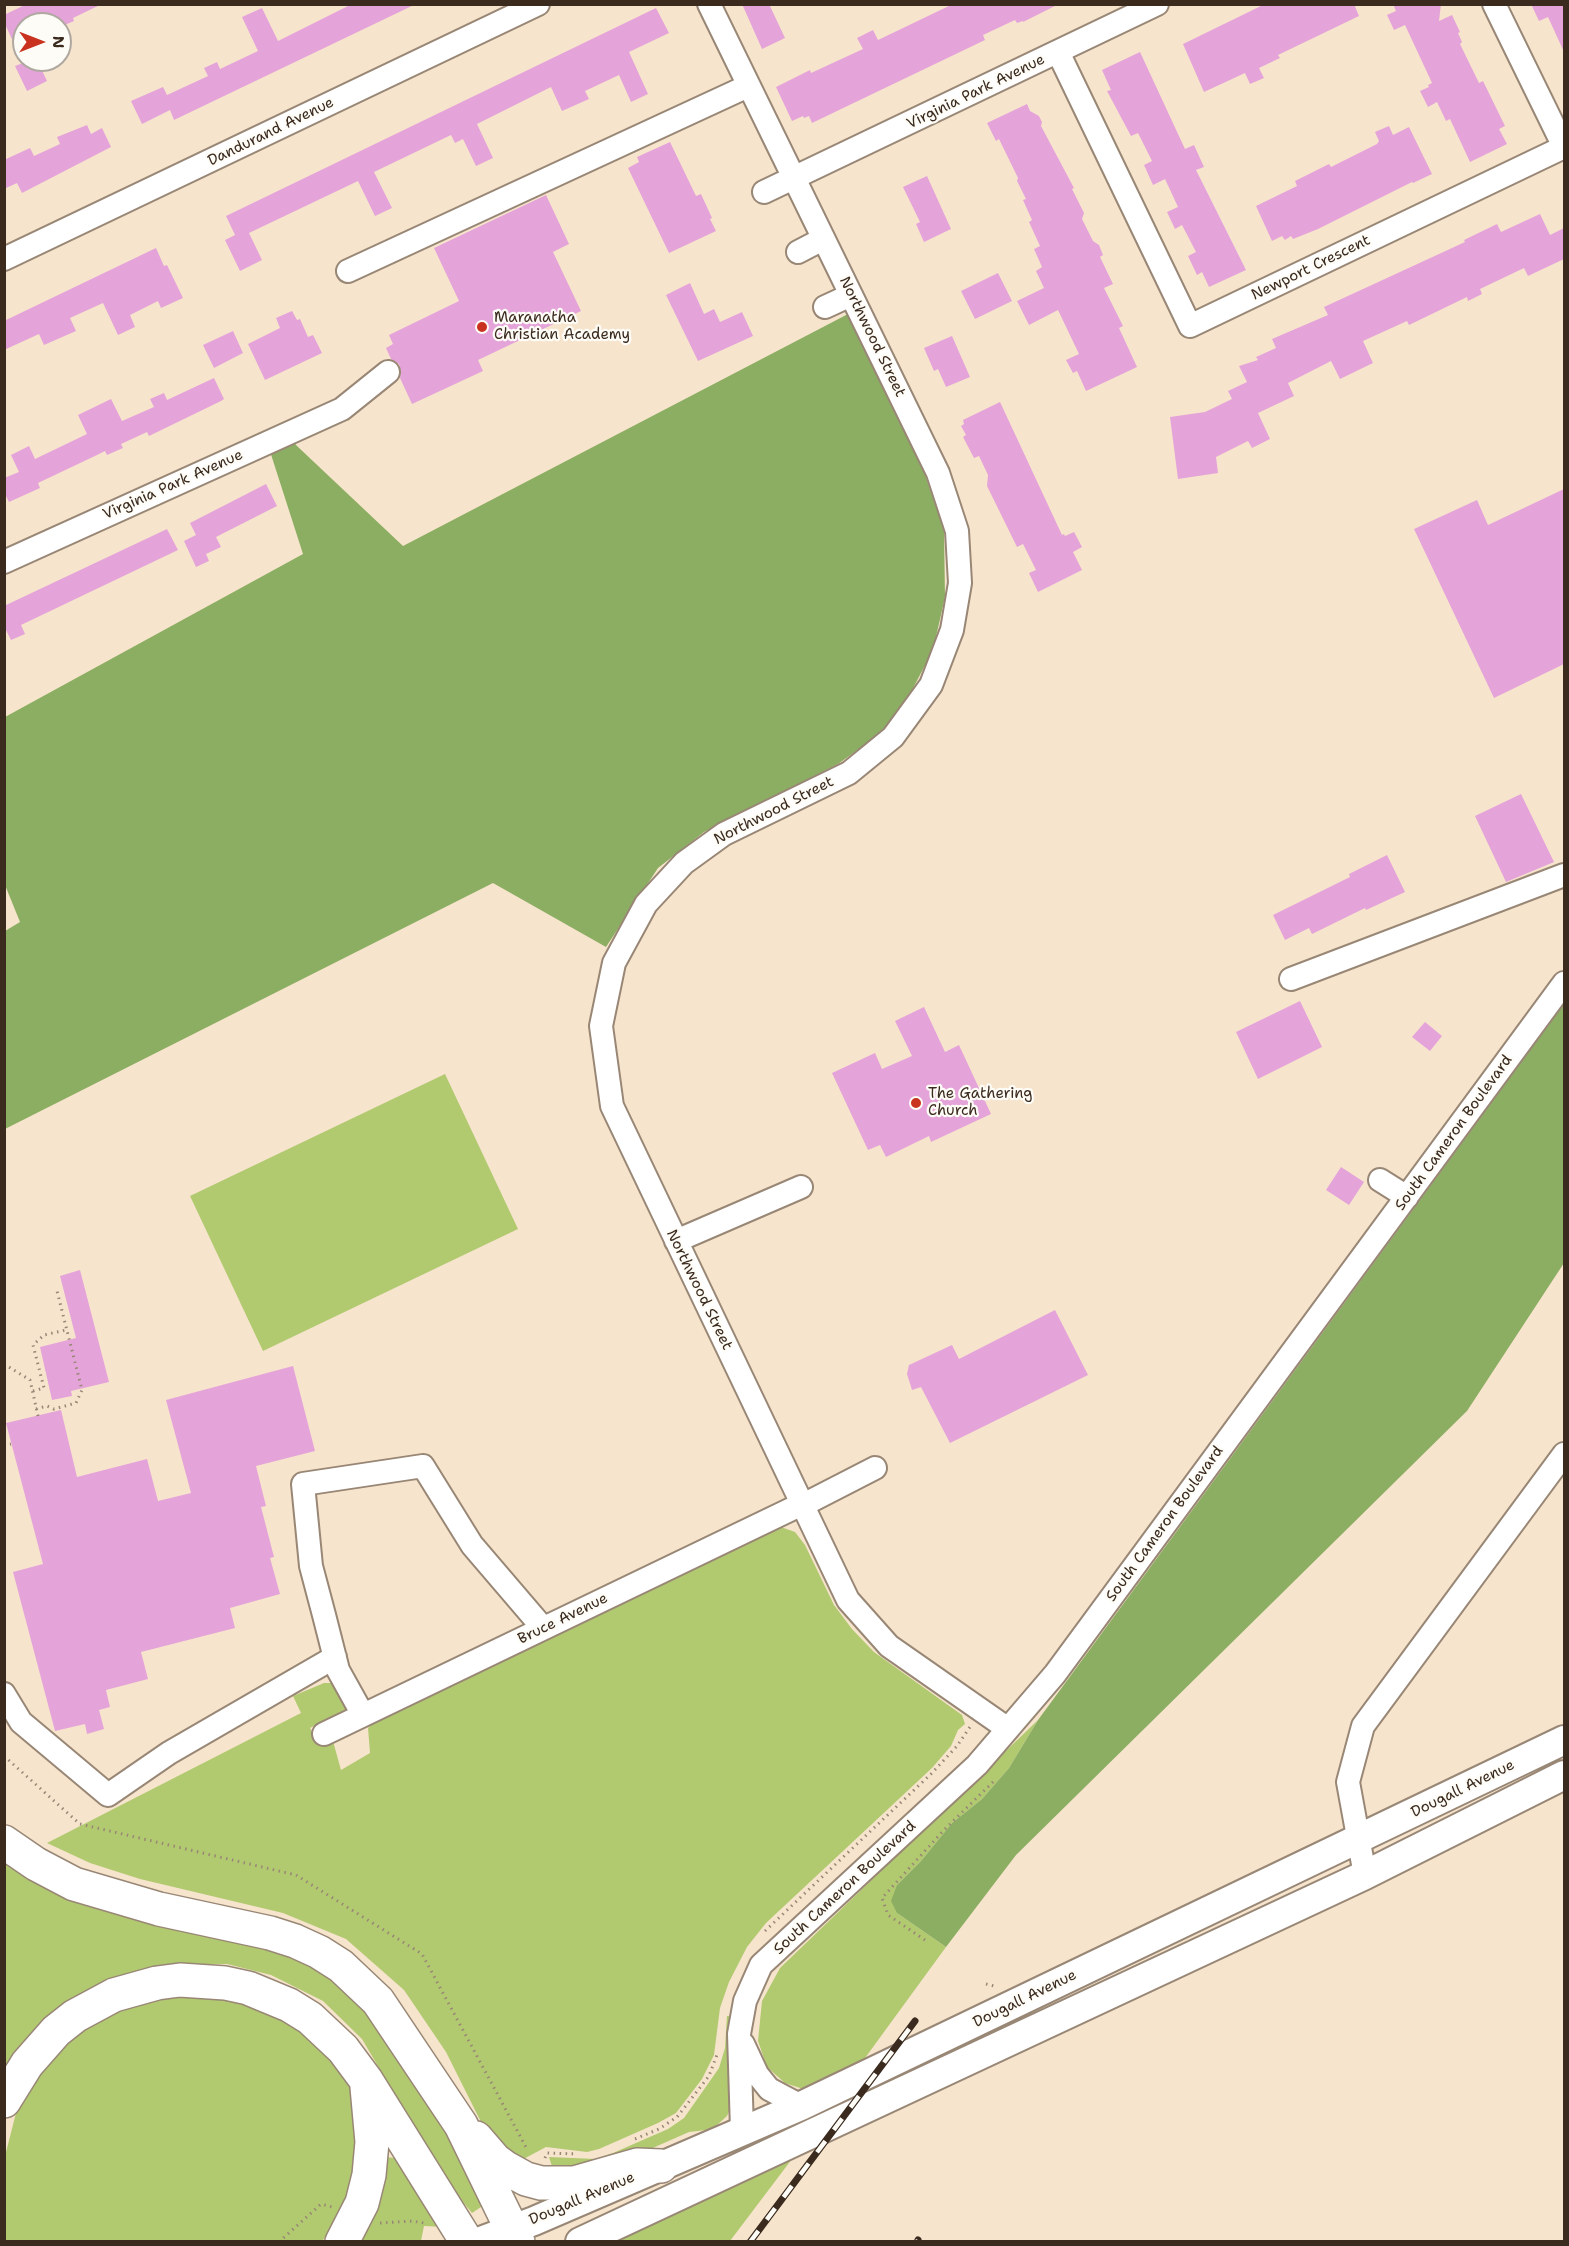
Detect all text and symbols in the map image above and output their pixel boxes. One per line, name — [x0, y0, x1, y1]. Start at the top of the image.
north arrow — [12, 12, 72, 72]
text: N — [48, 36, 69, 48]
street label: Virginia Park Avenue — [904, 51, 1048, 133]
street label: Dandurand Avenue — [205, 94, 337, 170]
street label: Newport Crescent — [1249, 231, 1373, 305]
street label: Northwood Street — [835, 274, 909, 400]
place label: Maranatha Christian Academy — [494, 309, 630, 344]
marker: Maranatha Christian Academy — [475, 320, 489, 334]
street label: Virginia Park Avenue — [100, 446, 246, 524]
street label: Northwood Street — [711, 773, 837, 849]
street label: South Cameron Boulevard — [1392, 1052, 1516, 1214]
place label: The Gathering Church — [928, 1085, 1032, 1120]
marker: The Gathering Church — [909, 1096, 923, 1110]
street label: Northwood Street — [662, 1227, 736, 1353]
street label: South Cameron Boulevard — [1103, 1443, 1227, 1605]
street label: Bruce Avenue — [515, 1589, 611, 1649]
street label: Dougall Avenue — [1408, 1756, 1518, 1822]
street label: South Cameron Boulevard — [770, 1817, 920, 1959]
street label: Dougall Avenue — [970, 1966, 1080, 2032]
street label: Dougall Avenue — [527, 2169, 637, 2229]

